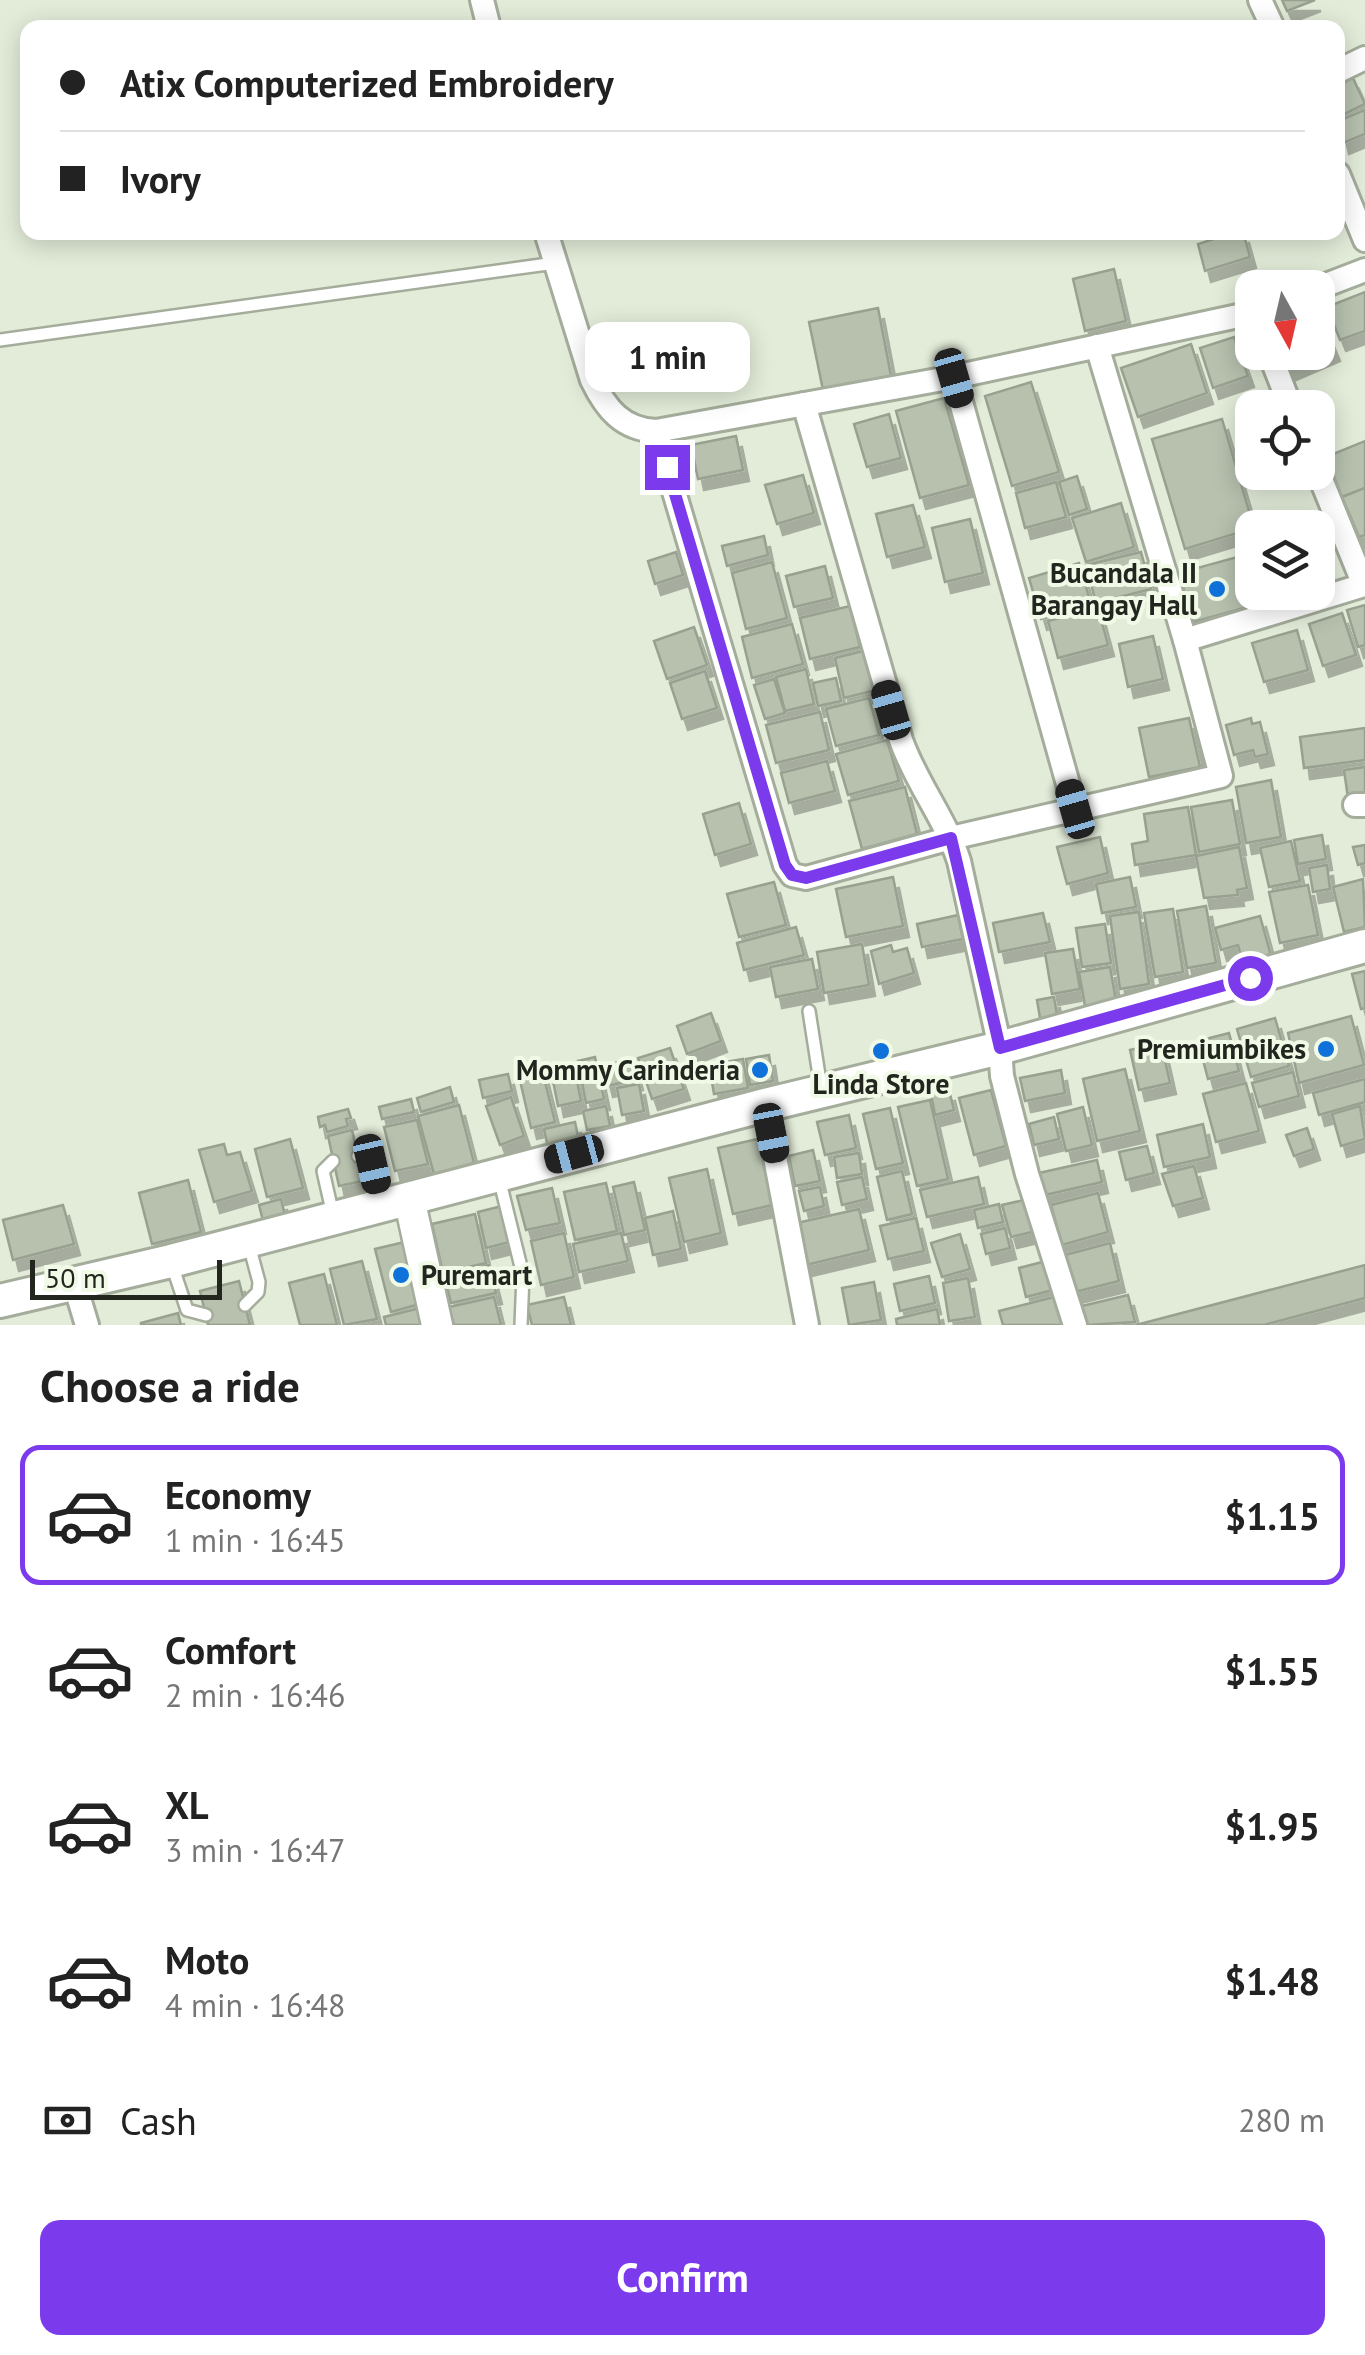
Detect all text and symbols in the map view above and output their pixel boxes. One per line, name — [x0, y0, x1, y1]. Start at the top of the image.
text: Atix Computerized Embroidery — [120, 58, 614, 107]
text: Ivory — [120, 154, 201, 203]
north arrow — [1235, 270, 1335, 370]
map controls — [1235, 270, 1335, 610]
callout: 1 min — [584, 322, 750, 392]
text: 1 min — [628, 336, 707, 378]
car — [931, 345, 977, 411]
button: locate — [1235, 390, 1335, 490]
route end — [645, 445, 690, 490]
button: layers — [1235, 510, 1335, 610]
place label: Bucandala II Barangay Hall — [1031, 554, 1198, 623]
marker: Bucandala II Barangay Hall — [1206, 578, 1228, 600]
car — [868, 677, 914, 743]
car — [1052, 776, 1098, 842]
route start — [1228, 956, 1273, 1001]
place label: Premiumbikes — [1137, 1030, 1306, 1067]
marker: Premiumbikes — [1315, 1038, 1337, 1060]
marker: Linda Store — [870, 1040, 892, 1062]
place label: Mommy Carinderia — [516, 1051, 740, 1088]
marker: Mommy Carinderia — [749, 1059, 771, 1081]
place label: Linda Store — [813, 1065, 949, 1102]
car — [751, 1101, 791, 1165]
car — [351, 1131, 393, 1197]
car — [541, 1132, 607, 1176]
scale bar — [30, 1255, 222, 1300]
place label: Puremart — [421, 1256, 532, 1293]
text: 50 m — [45, 1259, 106, 1296]
marker: Puremart — [390, 1264, 412, 1286]
text: Choose a ride — [40, 1356, 300, 1414]
icon: car — [45, 1470, 135, 1560]
text: Economy — [165, 1470, 311, 1519]
text: $1.15 — [1224, 1491, 1320, 1540]
text: 1 min · 16:45 — [165, 1519, 345, 1561]
icon: car — [45, 1625, 135, 1715]
text: Comfort — [165, 1625, 296, 1674]
text: $1.55 — [1224, 1646, 1320, 1695]
text: 2 min · 16:46 — [165, 1674, 345, 1716]
icon: car — [45, 1780, 135, 1870]
text: XL — [165, 1780, 209, 1829]
text: $1.95 — [1224, 1801, 1320, 1850]
text: 3 min · 16:47 — [165, 1829, 345, 1871]
icon: car — [45, 1935, 135, 2025]
text: Moto — [165, 1935, 249, 1984]
text: $1.48 — [1224, 1956, 1320, 2005]
text: 4 min · 16:48 — [165, 1984, 345, 2026]
icon: cash — [40, 2093, 95, 2148]
text: Cash — [120, 2096, 197, 2145]
text: 280 m — [1238, 2099, 1325, 2141]
button: Confirm — [40, 2220, 1325, 2335]

